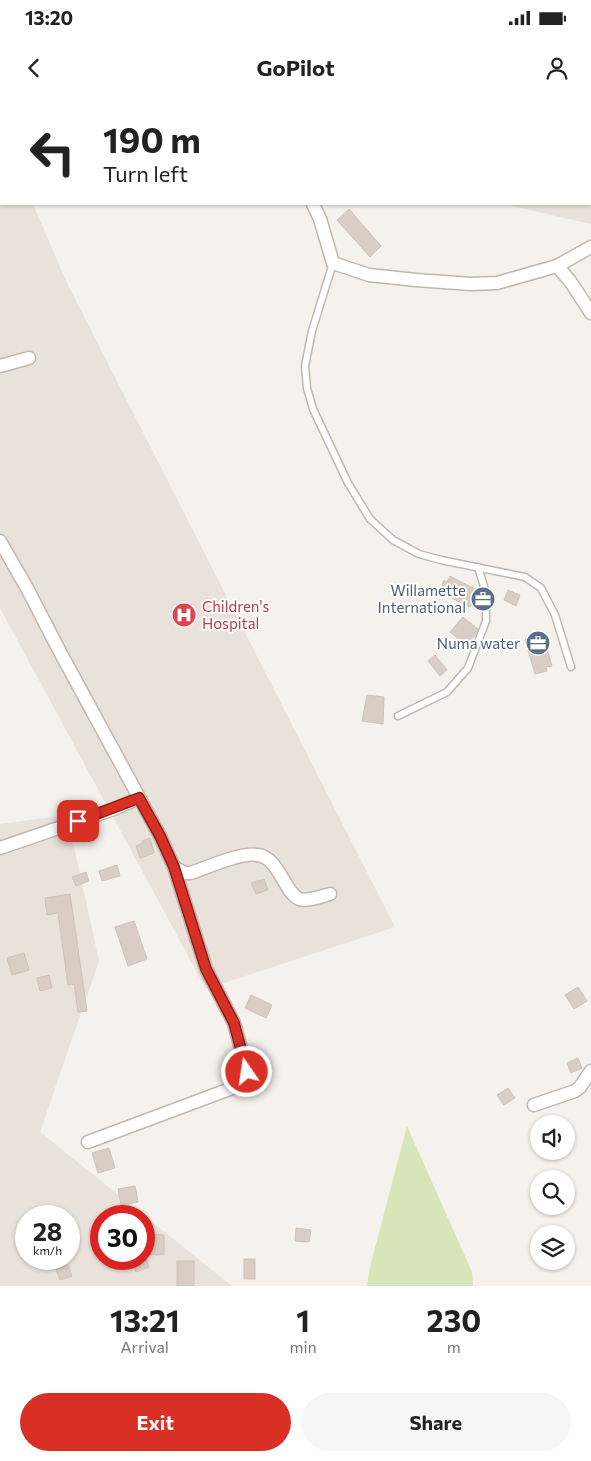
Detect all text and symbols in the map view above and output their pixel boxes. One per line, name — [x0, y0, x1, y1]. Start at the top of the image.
text: 13:20 — [25, 6, 73, 29]
icon: back — [20, 54, 48, 82]
text: GoPilot — [257, 54, 334, 81]
icon: person — [543, 54, 571, 82]
text: 190 m — [103, 117, 201, 160]
icon: left — [20, 120, 85, 185]
text: Turn left — [103, 160, 188, 187]
place label: Willamette International — [378, 581, 466, 616]
office icon: Willamette International — [470, 586, 496, 612]
place label: Children's Hospital — [202, 597, 269, 632]
hospital icon: Children's Hospital — [171, 602, 197, 628]
office icon: Numa water — [525, 630, 551, 656]
place label: Numa water — [437, 634, 520, 652]
pin — [57, 800, 99, 842]
icon: arrive — [64, 807, 92, 835]
position arrow — [220, 1045, 272, 1097]
map controls — [530, 1115, 575, 1270]
button: sound — [530, 1115, 575, 1160]
button: search — [530, 1170, 575, 1215]
speed limit sign: 30 — [90, 1205, 155, 1270]
text: 28 — [33, 1216, 62, 1246]
button: layers — [530, 1225, 575, 1270]
text: km/h — [33, 1243, 62, 1257]
text: 13:21 — [110, 1301, 180, 1338]
text: 1 — [296, 1301, 310, 1338]
text: 230 — [427, 1301, 481, 1338]
text: Arrival — [121, 1337, 169, 1356]
text: min — [289, 1337, 317, 1356]
text: m — [447, 1337, 461, 1356]
button: Exit — [20, 1393, 291, 1451]
button: Share — [301, 1393, 571, 1451]

